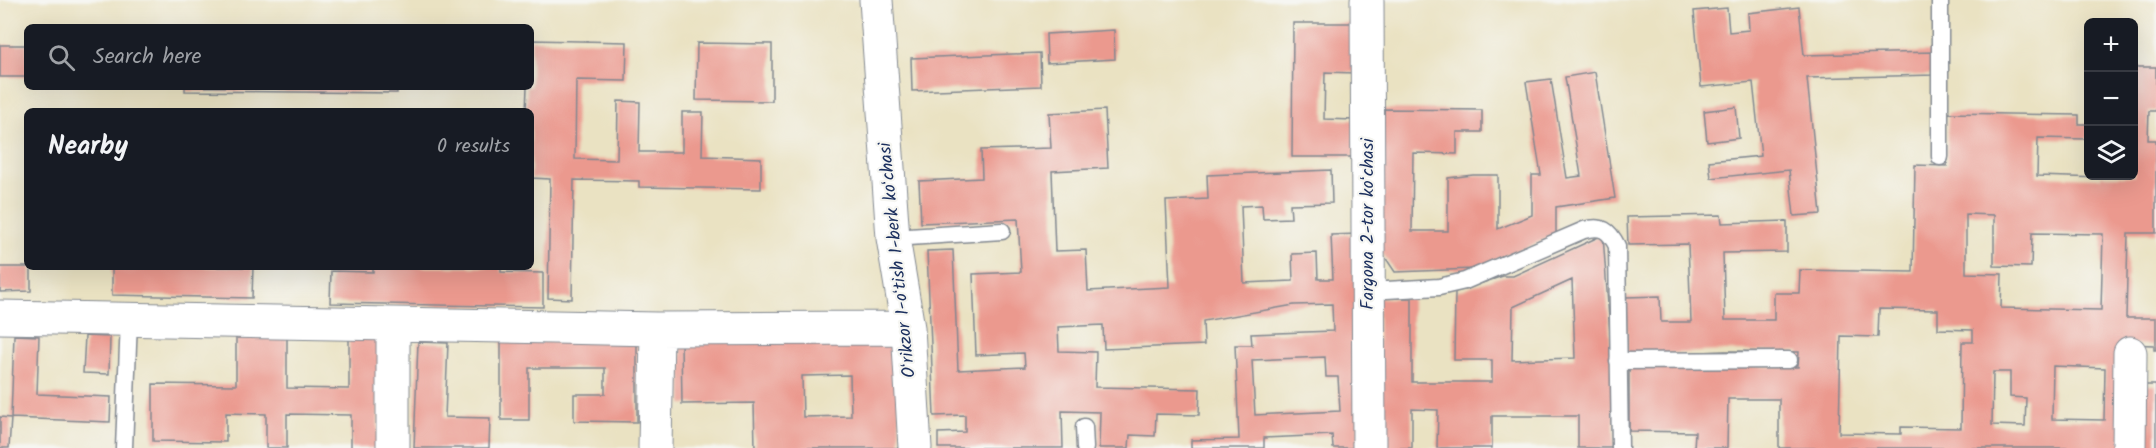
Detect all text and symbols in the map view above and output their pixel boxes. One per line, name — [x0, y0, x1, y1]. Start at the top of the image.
map controls — [2084, 18, 2138, 180]
button: + — [2084, 18, 2138, 72]
search box — [24, 24, 534, 90]
text: Search here — [93, 40, 201, 75]
icon: search — [45, 41, 78, 74]
button: − — [2084, 72, 2138, 126]
text: Nearby — [48, 126, 128, 168]
button: layers — [2084, 126, 2138, 180]
text: 0 results — [437, 131, 510, 163]
street label: Fargona 2-tor koʻchasi — [1354, 138, 1383, 310]
street label: Oʻrikzor 1-oʻtish 1-berk koʻchasi — [871, 140, 925, 379]

